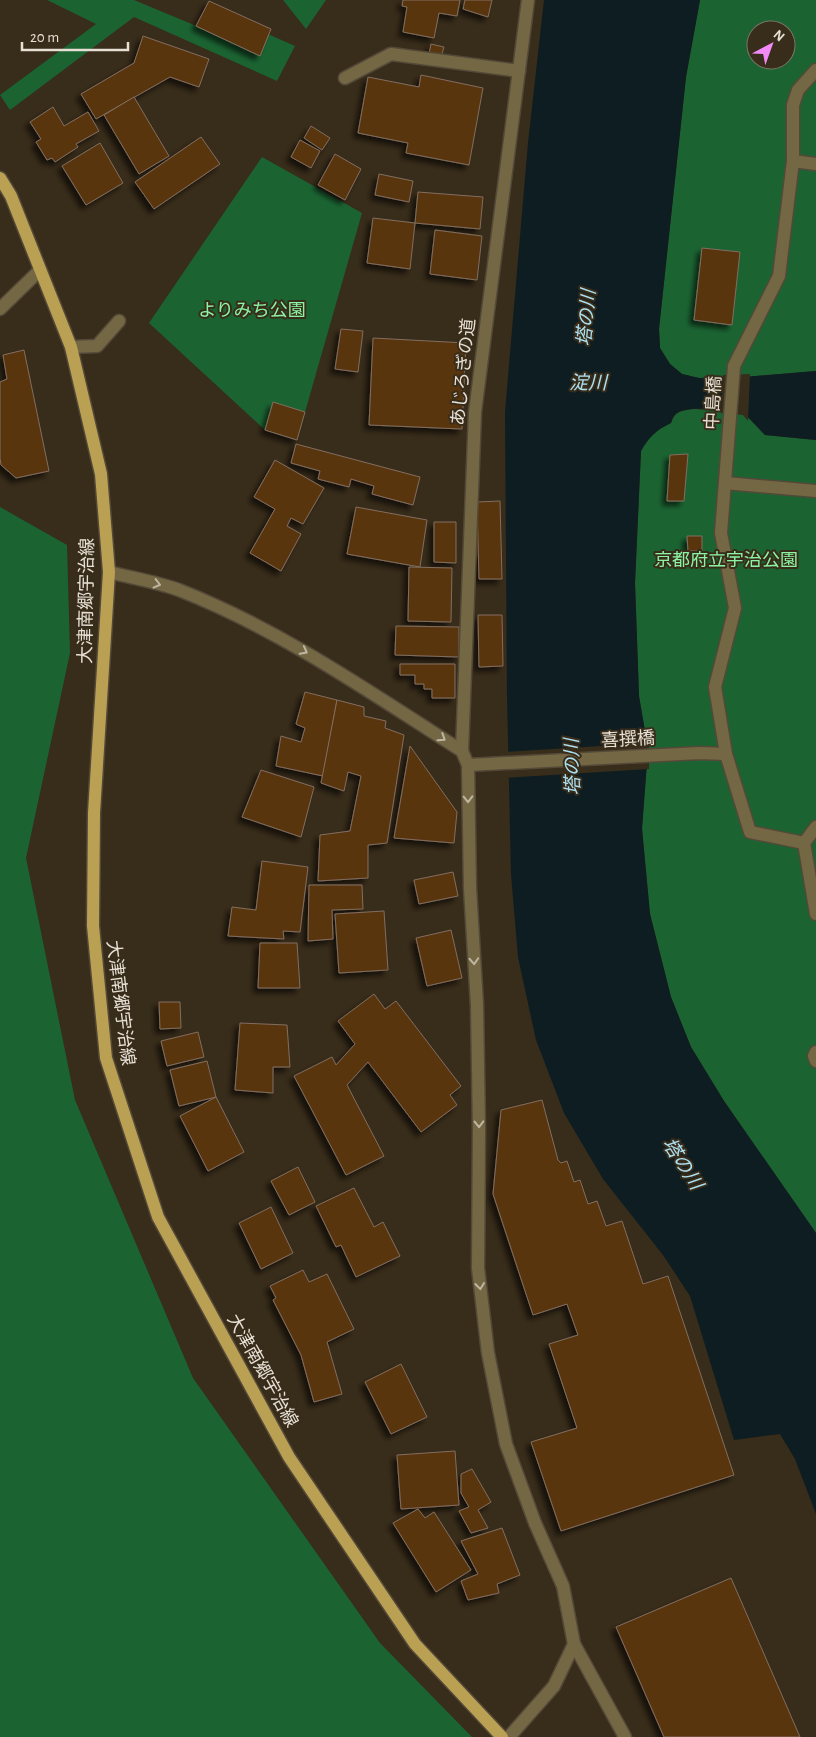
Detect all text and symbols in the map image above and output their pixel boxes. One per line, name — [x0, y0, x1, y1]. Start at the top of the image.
scale bar — [22, 20, 129, 52]
north arrow — [746, 20, 796, 70]
text: N — [771, 27, 787, 44]
text: 20 m — [30, 30, 59, 45]
water label: 塔の川 — [574, 287, 599, 347]
park label: よりみち公園 — [198, 301, 306, 320]
street label: あじろぎの道 — [447, 317, 479, 427]
water label: 淀川 — [569, 373, 609, 393]
street label: 中島橋 — [702, 375, 724, 430]
street label: 大津南郷宇治線 — [75, 538, 97, 664]
park label: 京都府立宇治公園 — [654, 550, 798, 570]
one-way arrow — [152, 579, 160, 589]
one-way arrow — [299, 645, 308, 655]
street label: 喜撰橋 — [601, 729, 655, 750]
one-way arrow — [436, 732, 445, 741]
water label: 塔の川 — [561, 736, 583, 796]
one-way arrow — [463, 796, 473, 803]
street label: 大津南郷宇治線 — [103, 939, 139, 1067]
one-way arrow — [469, 957, 480, 965]
one-way arrow — [474, 1120, 484, 1128]
water label: 塔の川 — [659, 1134, 707, 1195]
one-way arrow — [474, 1282, 485, 1290]
street label: 大津南郷宇治線 — [224, 1311, 302, 1430]

